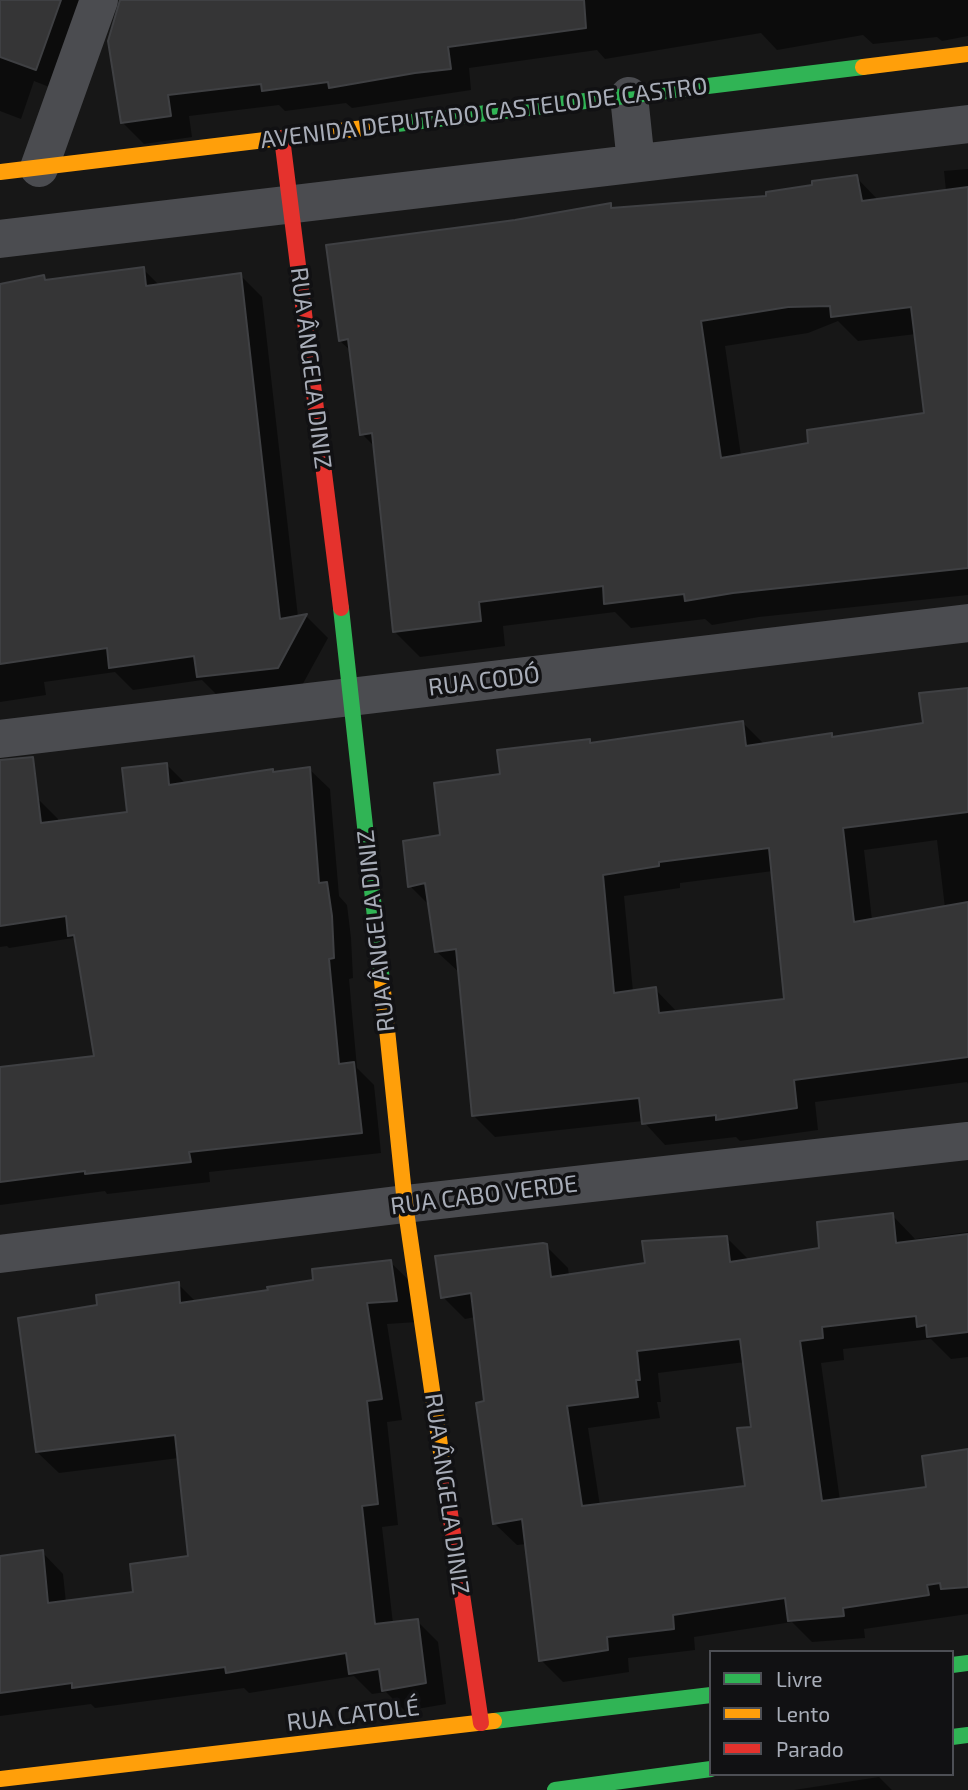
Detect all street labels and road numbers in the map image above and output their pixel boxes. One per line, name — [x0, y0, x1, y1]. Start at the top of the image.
street label: AVENIDA DEPUTADO CASTELO DE CASTRO — [259, 71, 709, 155]
street label: RUA ÂNGELA DINIZ — [284, 266, 338, 470]
street label: RUA CODÓ — [426, 660, 542, 702]
street label: RUA ÂNGELA DINIZ — [351, 829, 401, 1033]
street label: RUA CABO VERDE — [389, 1169, 579, 1221]
street label: RUA ÂNGELA DINIZ — [419, 1391, 475, 1597]
street label: RUA CATOLÉ — [285, 1693, 421, 1737]

